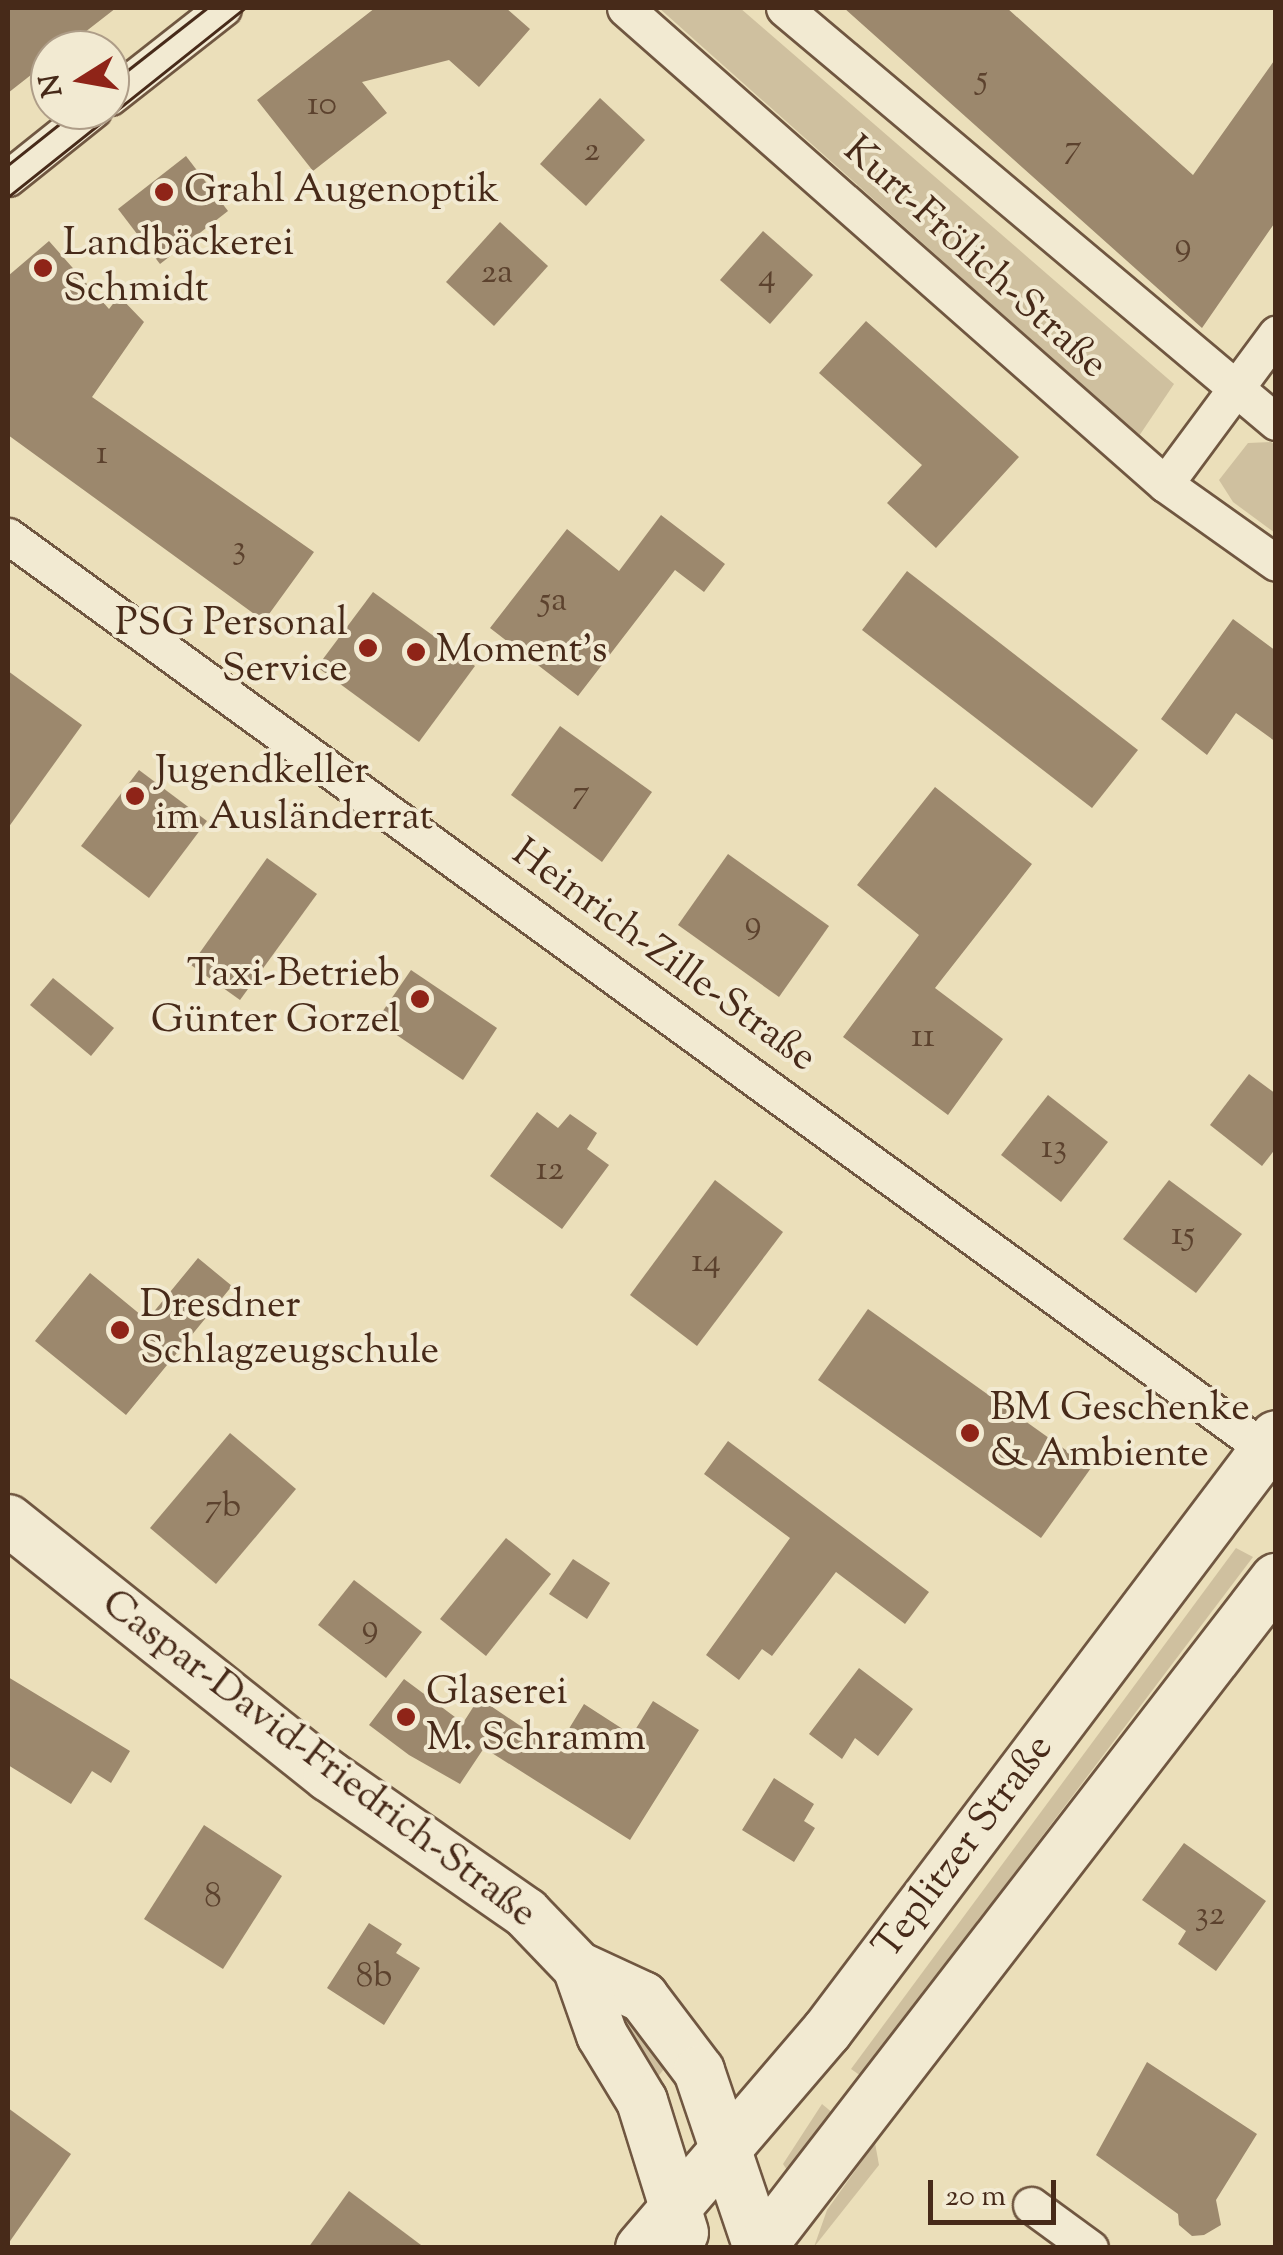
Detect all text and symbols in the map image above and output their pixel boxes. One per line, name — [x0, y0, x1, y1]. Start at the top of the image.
north arrow — [30, 30, 130, 130]
house number: 5 — [976, 59, 988, 101]
text: N — [31, 71, 74, 100]
house number: 10 — [307, 85, 337, 127]
street label: Kurt-Frölich-Straße — [832, 128, 1116, 390]
house number: 7 — [1064, 128, 1082, 170]
house number: 2 — [584, 131, 600, 173]
place label: Grahl Augenoptik — [184, 168, 499, 216]
marker: Grahl Augenoptik — [153, 181, 175, 203]
place label: Landbäckerei Schmidt — [63, 221, 294, 315]
house number: 9 — [1174, 226, 1192, 268]
house number: 2a — [481, 253, 513, 295]
marker: Landbäckerei Schmidt — [32, 257, 54, 279]
house number: 4 — [758, 257, 776, 299]
house number: 1 — [96, 434, 108, 476]
house number: 3 — [232, 529, 246, 571]
house number: 5a — [539, 581, 567, 623]
place label: PSG Personal Service — [115, 601, 348, 695]
place label: Moment’s — [436, 628, 607, 676]
marker: PSG Personal Service — [357, 637, 379, 659]
marker: Moment’s — [405, 641, 427, 663]
place label: Jugendkeller im Ausländerrat — [155, 749, 433, 843]
house number: 7 — [572, 773, 590, 815]
marker: Jugendkeller im Ausländerrat — [124, 785, 146, 807]
street label: Heinrich-Zille-Straße — [502, 831, 824, 1083]
house number: 9 — [744, 904, 762, 946]
place label: Taxi-Betrieb Günter Gorzel — [151, 952, 400, 1046]
marker: Taxi-Betrieb Günter Gorzel — [409, 988, 431, 1010]
house number: 11 — [911, 1017, 935, 1059]
house number: 13 — [1041, 1128, 1067, 1170]
house number: 12 — [536, 1150, 564, 1192]
house number: 15 — [1171, 1215, 1195, 1257]
house number: 14 — [691, 1242, 721, 1284]
place label: Dresdner Schlagzeugschule — [140, 1283, 439, 1377]
marker: Dresdner Schlagzeugschule — [109, 1319, 131, 1341]
place label: BM Geschenke & Ambiente — [990, 1386, 1250, 1480]
marker: BM Geschenke & Ambiente — [959, 1422, 981, 1444]
house number: 7b — [205, 1487, 241, 1529]
street label: Caspar-David-Friedrich-Straße — [91, 1581, 545, 1939]
house number: 9 — [361, 1608, 379, 1650]
place label: Glaserei M. Schramm — [426, 1670, 646, 1764]
marker: Glaserei M. Schramm — [395, 1706, 417, 1728]
street label: Teplitzer Straße — [865, 1726, 1065, 1970]
house number: 8 — [204, 1877, 222, 1919]
house number: 32 — [1195, 1895, 1225, 1937]
house number: 8b — [356, 1957, 392, 1999]
scale bar — [933, 2160, 1060, 2222]
text: 20 m — [945, 2176, 1006, 2219]

